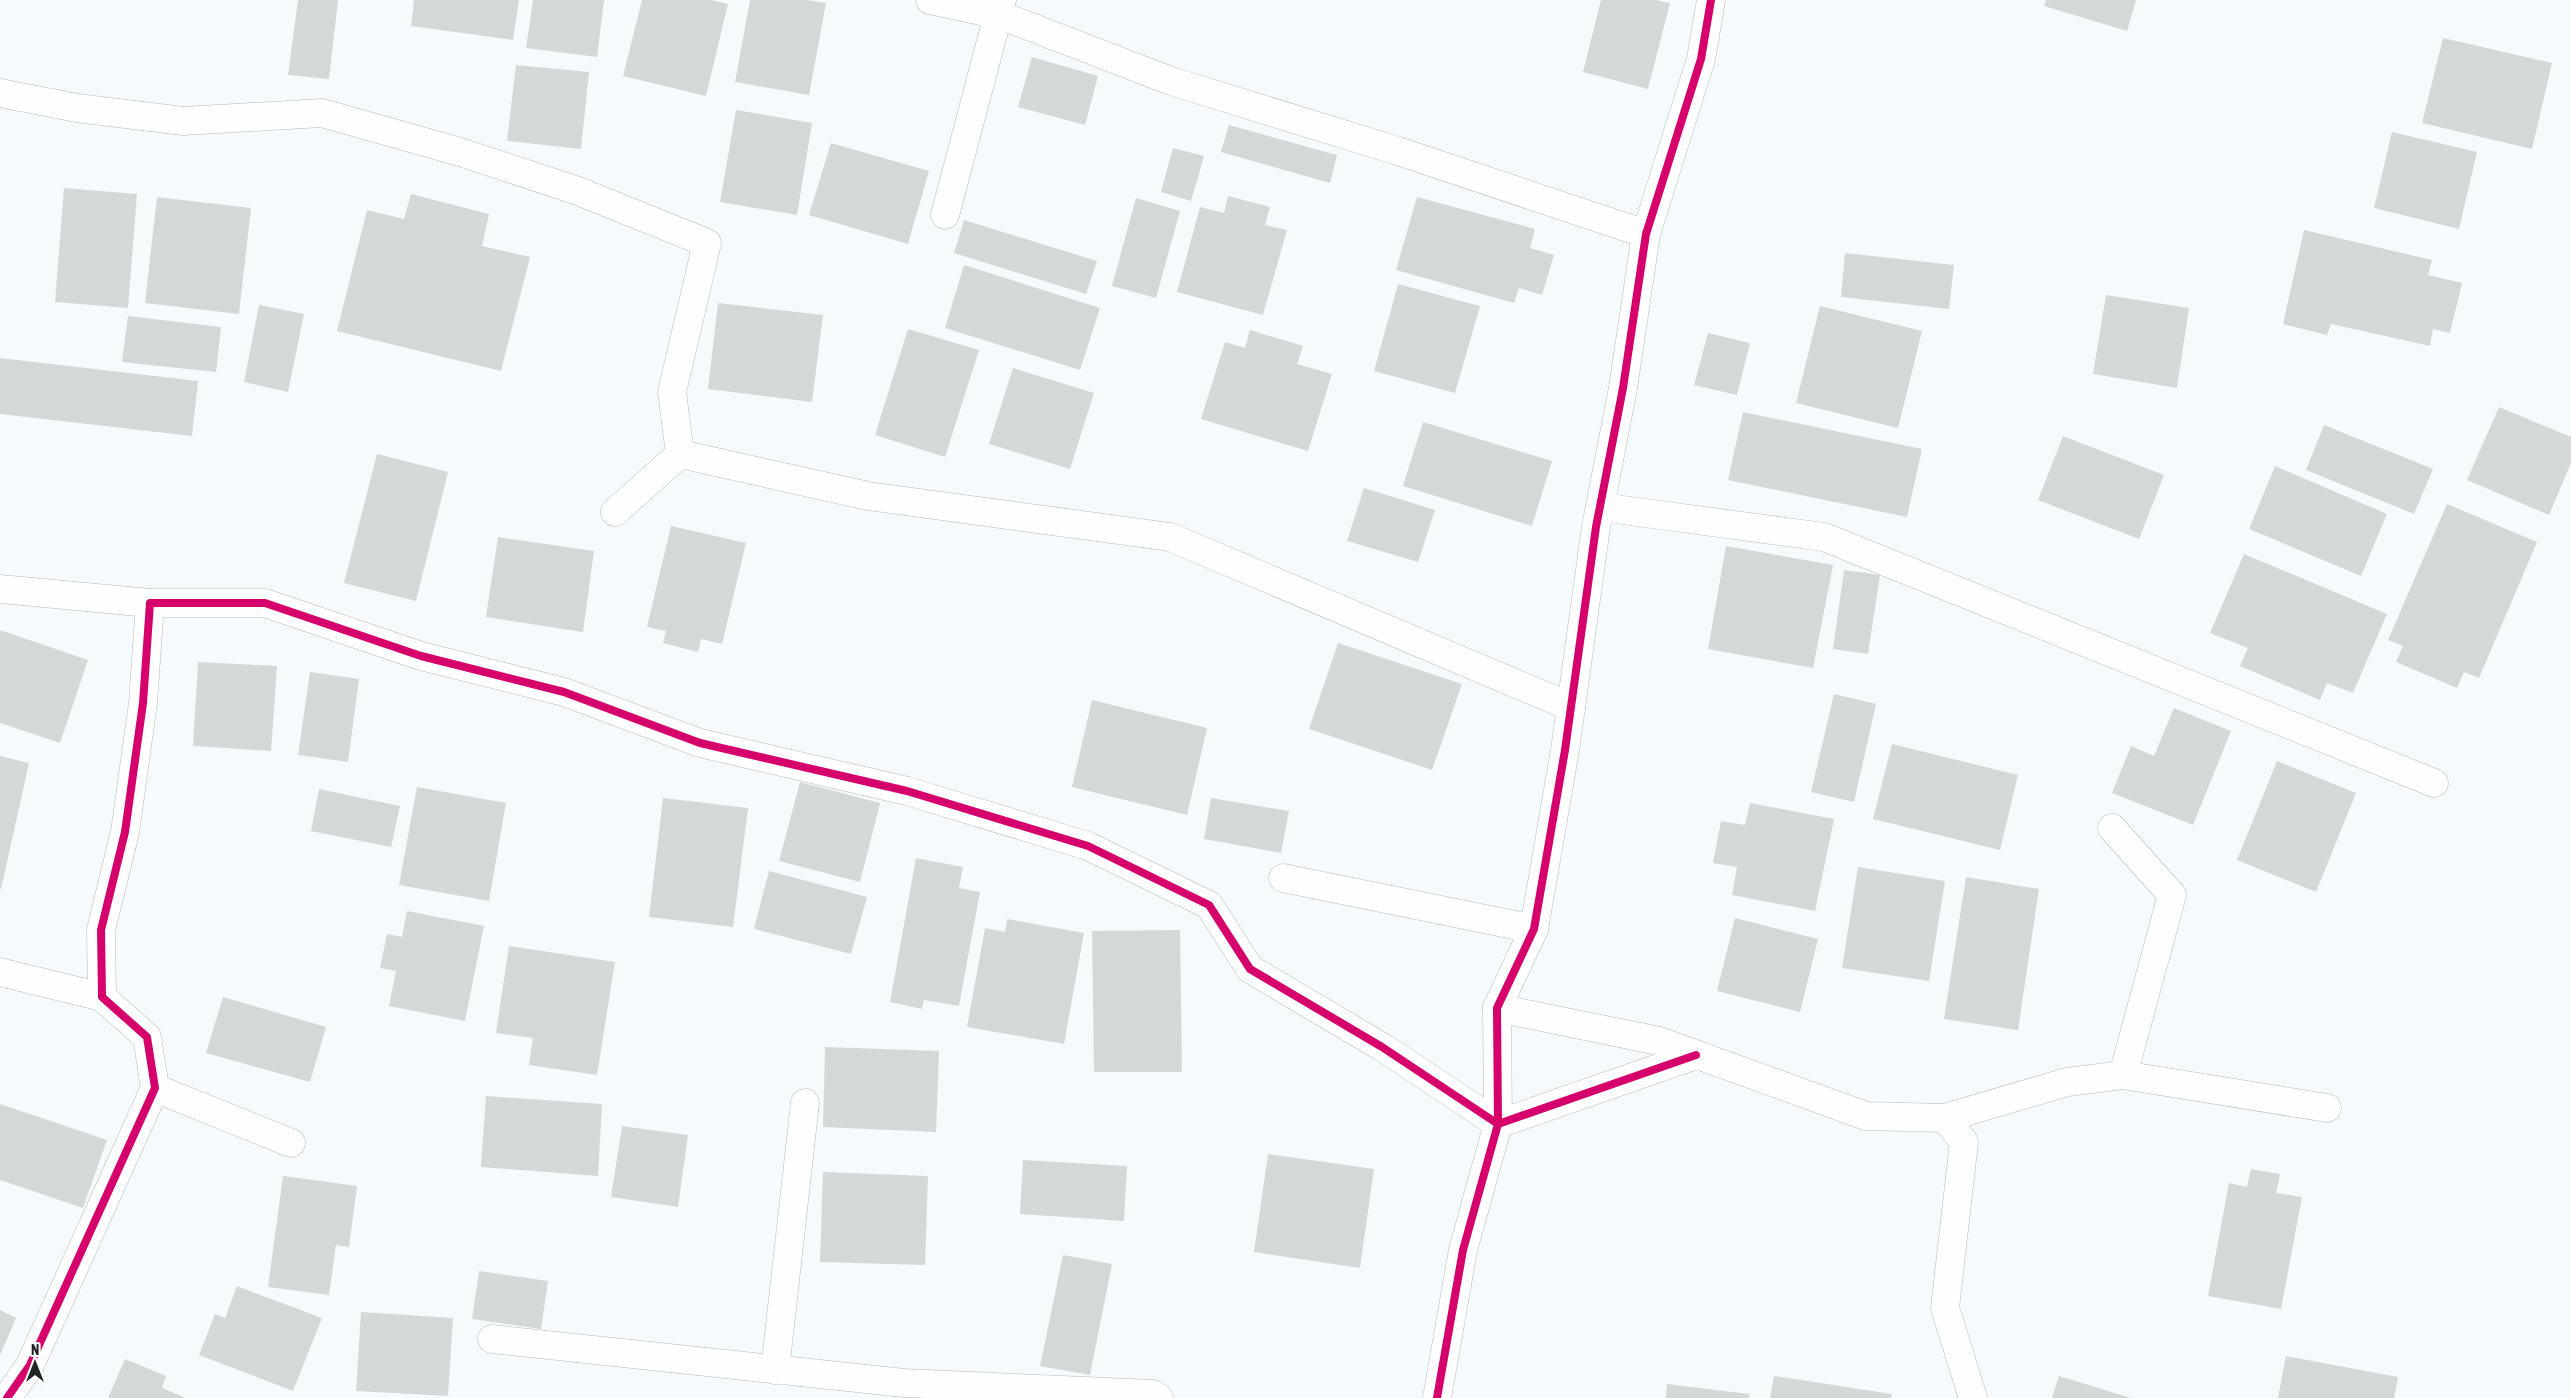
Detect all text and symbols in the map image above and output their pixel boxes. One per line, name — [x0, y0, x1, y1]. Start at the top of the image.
north arrow — [10, 1338, 60, 1388]
text: N — [31, 1342, 39, 1358]

